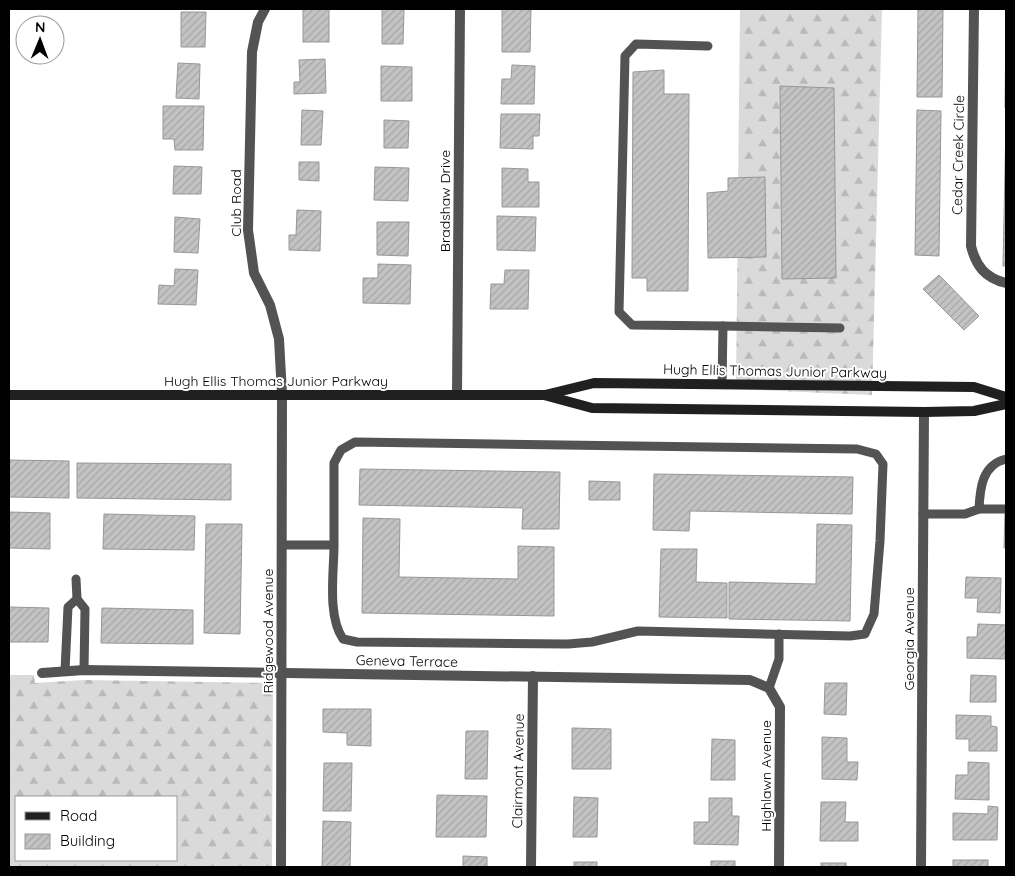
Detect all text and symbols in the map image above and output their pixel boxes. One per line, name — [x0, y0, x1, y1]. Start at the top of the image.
north arrow — [15, 15, 65, 65]
text: N — [35, 18, 46, 36]
street label: Cedar Creek Circle — [948, 95, 968, 215]
street label: Bradshaw Drive — [436, 150, 454, 252]
street label: Club Road — [227, 169, 245, 237]
street label: Hugh Ellis Thomas Junior Parkway — [663, 360, 887, 382]
street label: Hugh Ellis Thomas Junior Parkway — [164, 372, 388, 390]
street label: Ridgewood Avenue — [259, 568, 277, 693]
street label: Georgia Avenue — [900, 587, 918, 691]
street label: Geneva Terrace — [356, 651, 458, 671]
street label: Clairmont Avenue — [508, 713, 528, 829]
street label: Highlawn Avenue — [757, 720, 775, 832]
legend — [15, 796, 178, 861]
text: Road — [60, 806, 97, 825]
text: Building — [60, 831, 115, 850]

